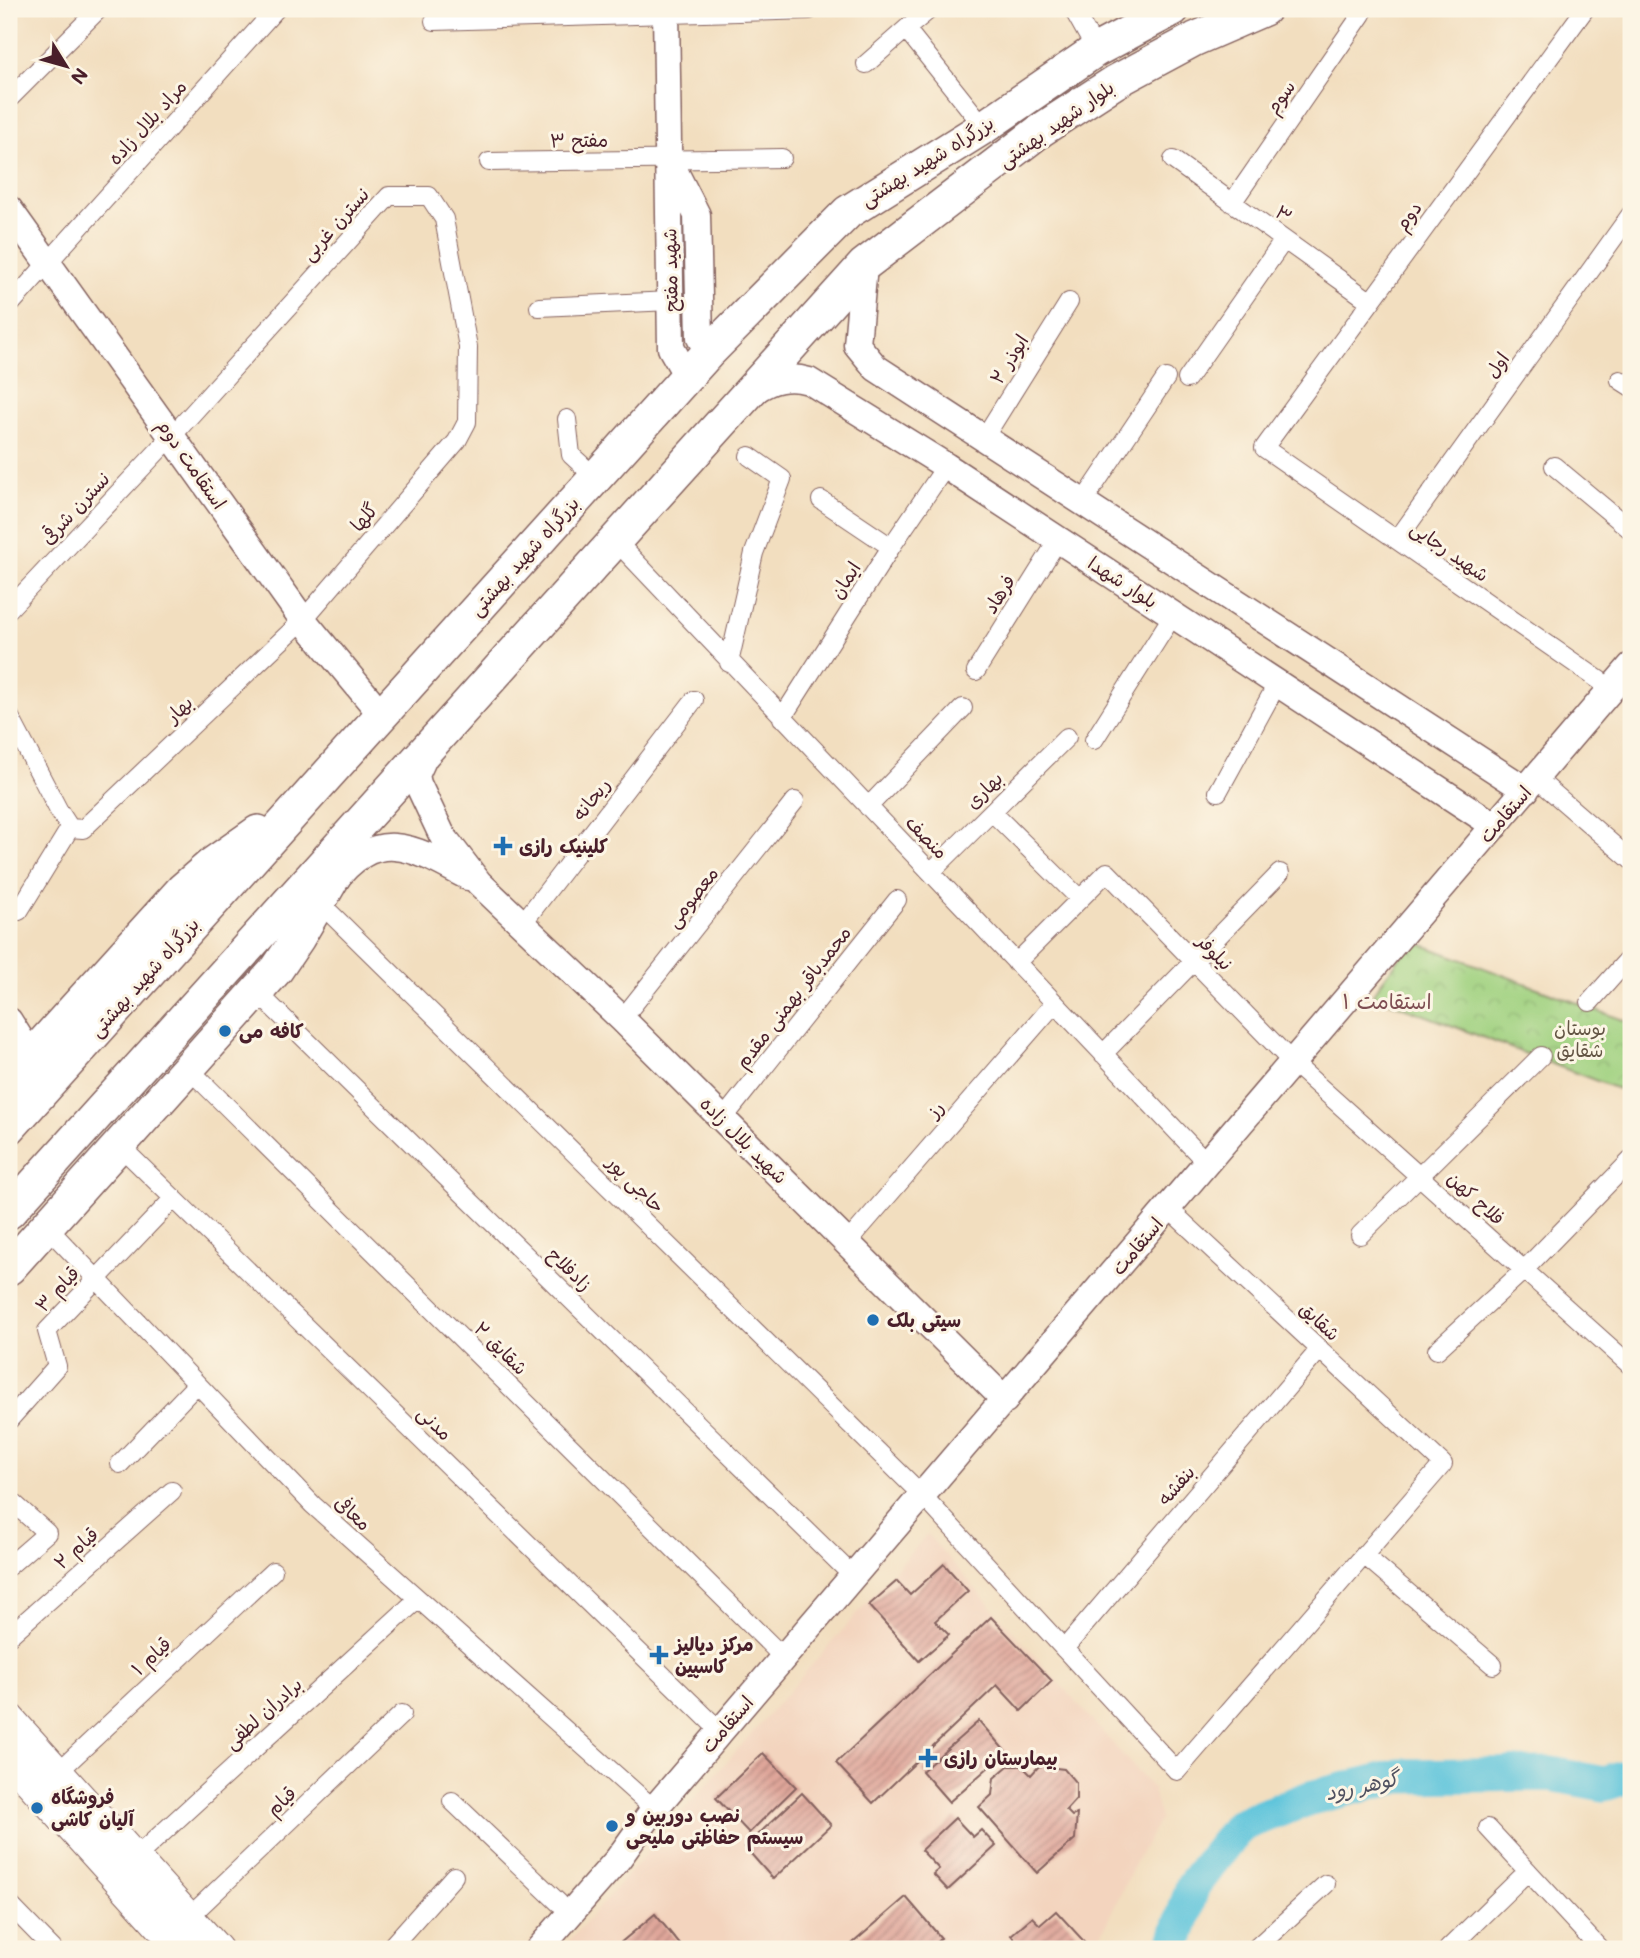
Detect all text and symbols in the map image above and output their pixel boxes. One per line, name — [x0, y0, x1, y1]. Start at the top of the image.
north arrow — [32, 32, 102, 102]
text: N — [66, 63, 94, 90]
street label: مراد بلال زاده — [102, 74, 192, 170]
street label: بلوار شهید بهشتی — [993, 74, 1119, 174]
street label: سوم — [1259, 75, 1303, 120]
street label: بزرگراه شهید بهشتی — [855, 109, 999, 213]
street label: مفتح ۳ — [550, 126, 608, 154]
street label: نسترن غربی — [295, 182, 375, 266]
street label: دوم — [1388, 196, 1429, 237]
street label: ۳ — [1271, 199, 1298, 228]
street label: شهید مفتح — [656, 228, 684, 312]
street label: ابوذر ۲ — [984, 329, 1034, 388]
street label: اول — [1479, 347, 1514, 383]
street label: استقامت دوم — [150, 414, 233, 516]
street label: نسترن شرقی — [35, 466, 115, 549]
street label: بزرگراه شهید بهشتی — [463, 491, 585, 621]
street label: گلها — [344, 497, 383, 536]
street label: شهید رجایی — [1406, 515, 1494, 587]
street label: بلوار شهدا — [1084, 550, 1163, 613]
street label: ایمان — [824, 556, 866, 603]
street label: فرهاد — [977, 570, 1020, 618]
street label: بهار — [158, 690, 198, 729]
street label: بهاری — [960, 766, 1008, 814]
street label: ریحانه — [566, 772, 615, 825]
street label: استقامت — [1473, 780, 1536, 847]
street label: منصف — [901, 810, 954, 864]
place label: کلینیک رازی — [519, 833, 608, 858]
marker: کلینیک رازی — [493, 836, 513, 856]
street label: معصومی — [660, 861, 724, 933]
street label: بزرگراه شهید بهشتی — [83, 912, 205, 1042]
street label: محمدباقر بهمنی مقدم — [729, 920, 859, 1075]
street label: نیلوفر — [1190, 927, 1239, 976]
district label: استقامت ۱ — [1342, 987, 1432, 1014]
park label: بوستان شقایق — [1554, 1015, 1606, 1062]
place label: کافه می — [239, 1018, 304, 1044]
marker: کافه می — [217, 1023, 233, 1039]
street label: شهید بلال زاده — [695, 1091, 793, 1189]
street label: رز — [919, 1095, 949, 1124]
street label: حاجی پور — [600, 1148, 671, 1219]
street label: فلاح کهن — [1442, 1165, 1510, 1231]
street label: استقامت — [1105, 1212, 1168, 1280]
street label: زادفلاح — [542, 1241, 598, 1297]
street label: قیام ۳ — [29, 1260, 86, 1319]
street label: شقایق — [1295, 1296, 1346, 1346]
place label: سیتی بلک — [887, 1307, 961, 1333]
marker: سیتی بلک — [865, 1312, 881, 1328]
street label: شقایق ۲ — [469, 1316, 533, 1380]
street label: مدنی — [412, 1400, 458, 1446]
street label: بنفشه — [1151, 1459, 1200, 1510]
street label: معافی — [330, 1490, 377, 1536]
street label: قیام ۲ — [48, 1521, 105, 1576]
street label: قیام ۱ — [125, 1631, 178, 1683]
place label: مرکز دیالیز کاسپین — [673, 1631, 754, 1679]
marker: مرکز دیالیز کاسپین — [649, 1645, 669, 1665]
street label: برادران لطفی — [218, 1671, 308, 1755]
street label: استقامت — [695, 1690, 758, 1757]
place label: بیمارستان رازی — [944, 1745, 1058, 1771]
marker: بیمارستان رازی — [918, 1748, 938, 1768]
water label: گوهر رود — [1323, 1763, 1405, 1806]
street label: قیام — [260, 1780, 303, 1823]
place label: فروشگاه آلیان کاشی — [51, 1784, 135, 1832]
marker: فروشگاه آلیان کاشی — [29, 1800, 45, 1816]
place label: نصب دوربین و سیستم حفاظتی ملیحی — [624, 1802, 804, 1852]
marker: نصب دوربین و سیستم حفاظتی ملیحی — [604, 1818, 620, 1834]

